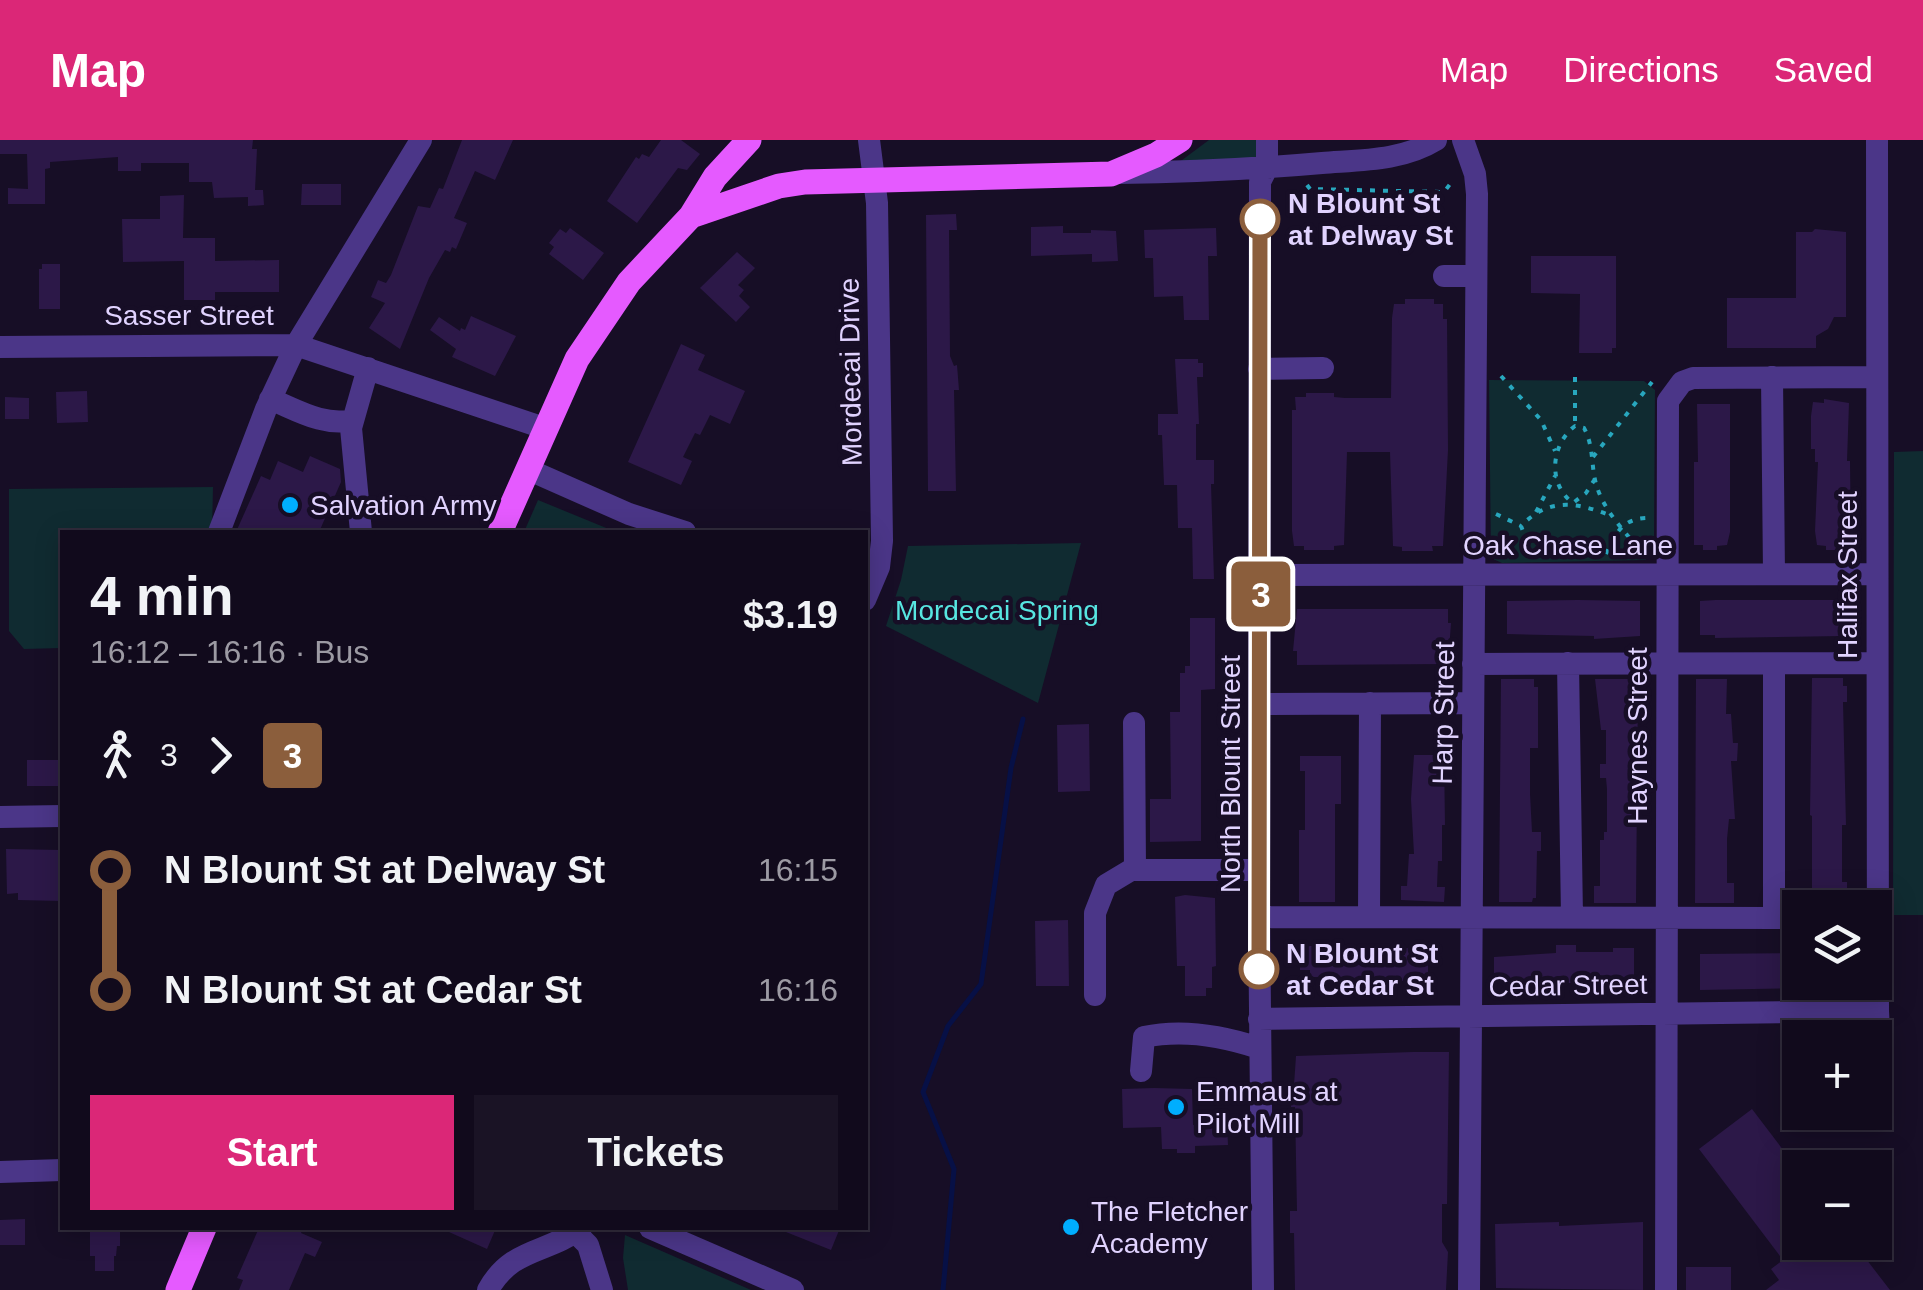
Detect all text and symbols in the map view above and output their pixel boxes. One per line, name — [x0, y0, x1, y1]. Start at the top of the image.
text: Map — [50, 44, 146, 97]
text: Map — [1440, 50, 1508, 89]
text: Directions — [1563, 50, 1719, 89]
text: Saved — [1774, 50, 1873, 89]
place label: N Blount St at Delway St — [1288, 188, 1453, 251]
marker: N Blount St at Delway St — [1241, 200, 1279, 238]
street label: Mordecai Drive — [833, 278, 868, 466]
street label: Sasser Street — [104, 300, 274, 331]
place label: Salvation Army — [310, 490, 497, 521]
street label: Halifax Street — [1832, 491, 1863, 659]
marker: Salvation Army — [279, 494, 301, 516]
street label: Oak Chase Lane — [1463, 530, 1673, 561]
line badge: 3 — [1228, 562, 1294, 626]
text: 4 min — [90, 565, 234, 627]
text: 3 — [1251, 575, 1271, 614]
text: $3.19 — [743, 594, 838, 636]
park label: Mordecai Spring — [895, 595, 1099, 626]
text: 16:12 – 16:16 · Bus — [90, 634, 369, 670]
street label: Harp Street — [1427, 641, 1460, 785]
street label: Haynes Street — [1622, 647, 1653, 825]
street label: North Blount Street — [1215, 655, 1246, 893]
icon: walk — [90, 728, 145, 783]
icon: forward — [193, 728, 248, 783]
text: 3 — [283, 736, 302, 775]
text: 3 — [160, 737, 178, 773]
text: N Blount St at Delway St — [164, 849, 605, 891]
text: 16:15 — [758, 852, 838, 888]
map controls — [1782, 890, 1892, 1260]
button: layers — [1782, 890, 1892, 1000]
place label: N Blount St at Cedar St — [1286, 938, 1438, 1001]
marker: N Blount St at Cedar St — [1240, 950, 1278, 988]
text: N Blount St at Cedar St — [164, 969, 582, 1011]
street label: Cedar Street — [1488, 969, 1648, 1002]
text: 16:16 — [758, 972, 838, 1008]
button: + — [1782, 1020, 1892, 1130]
place label: Emmaus at Pilot Mill — [1196, 1076, 1338, 1139]
button: Start — [90, 1095, 454, 1210]
button: Tickets — [474, 1095, 838, 1210]
marker: Emmaus at Pilot Mill — [1165, 1096, 1187, 1118]
button: − — [1782, 1150, 1892, 1260]
place label: The Fletcher Academy — [1091, 1196, 1248, 1259]
marker: The Fletcher Academy — [1060, 1216, 1082, 1238]

